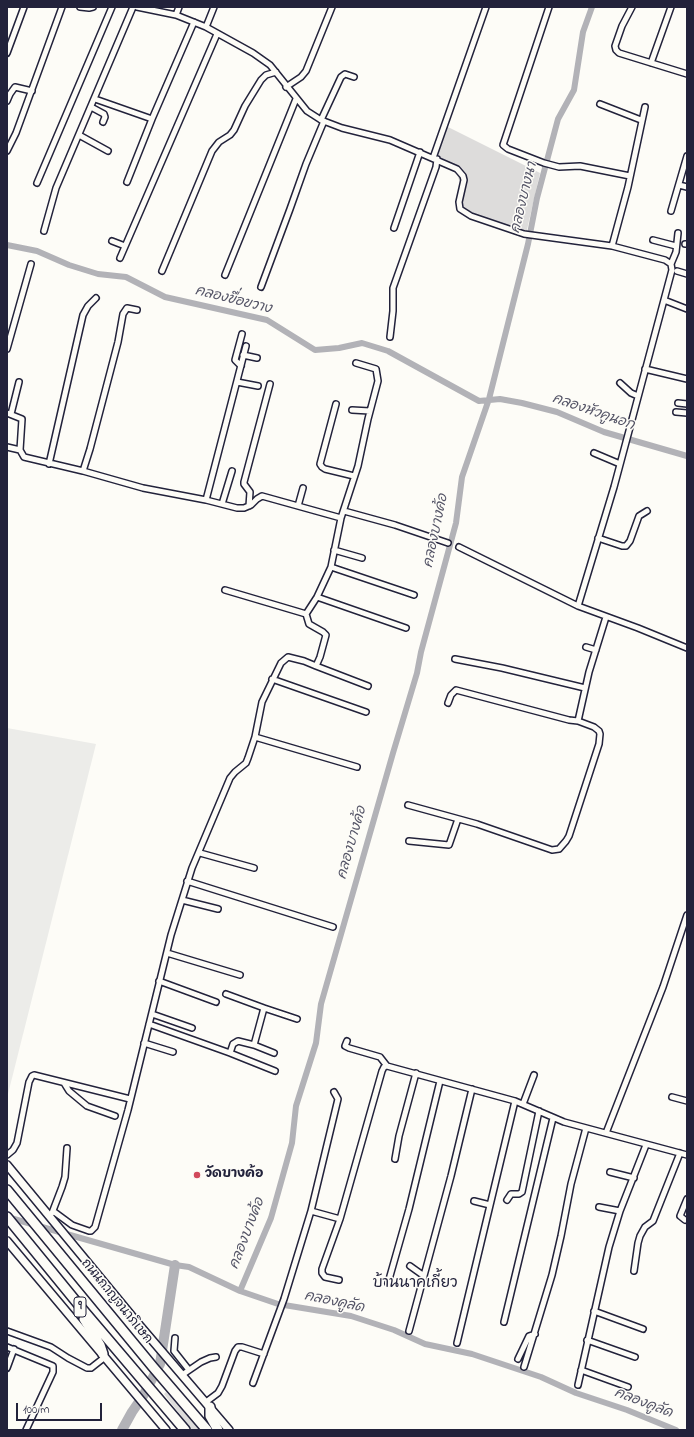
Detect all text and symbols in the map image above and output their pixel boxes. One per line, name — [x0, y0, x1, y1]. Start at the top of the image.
water label: คลองบางนา — [508, 161, 542, 235]
water label: คลองขื่อขวาง — [193, 283, 273, 319]
water label: คลองหัวคูนอก — [550, 391, 636, 435]
water label: คลองบางค้อ — [421, 493, 453, 569]
water label: คลองบางค้อ — [335, 805, 371, 881]
place label: วัดบางค้อ — [205, 1167, 263, 1183]
marker: วัดบางค้อ — [192, 1170, 202, 1180]
water label: คลองบางค้อ — [227, 1196, 269, 1272]
street label: ถนนกาญจนาภิเษก — [77, 1256, 155, 1348]
district label: บ้านนาคเกี้ยว — [373, 1276, 457, 1294]
water label: คลองคูลัด — [303, 1288, 365, 1318]
road number: 9 — [74, 1297, 86, 1317]
water label: คลองคูลัด — [612, 1385, 674, 1423]
scale bar — [18, 1395, 104, 1421]
text: 100 m — [23, 1401, 50, 1419]

